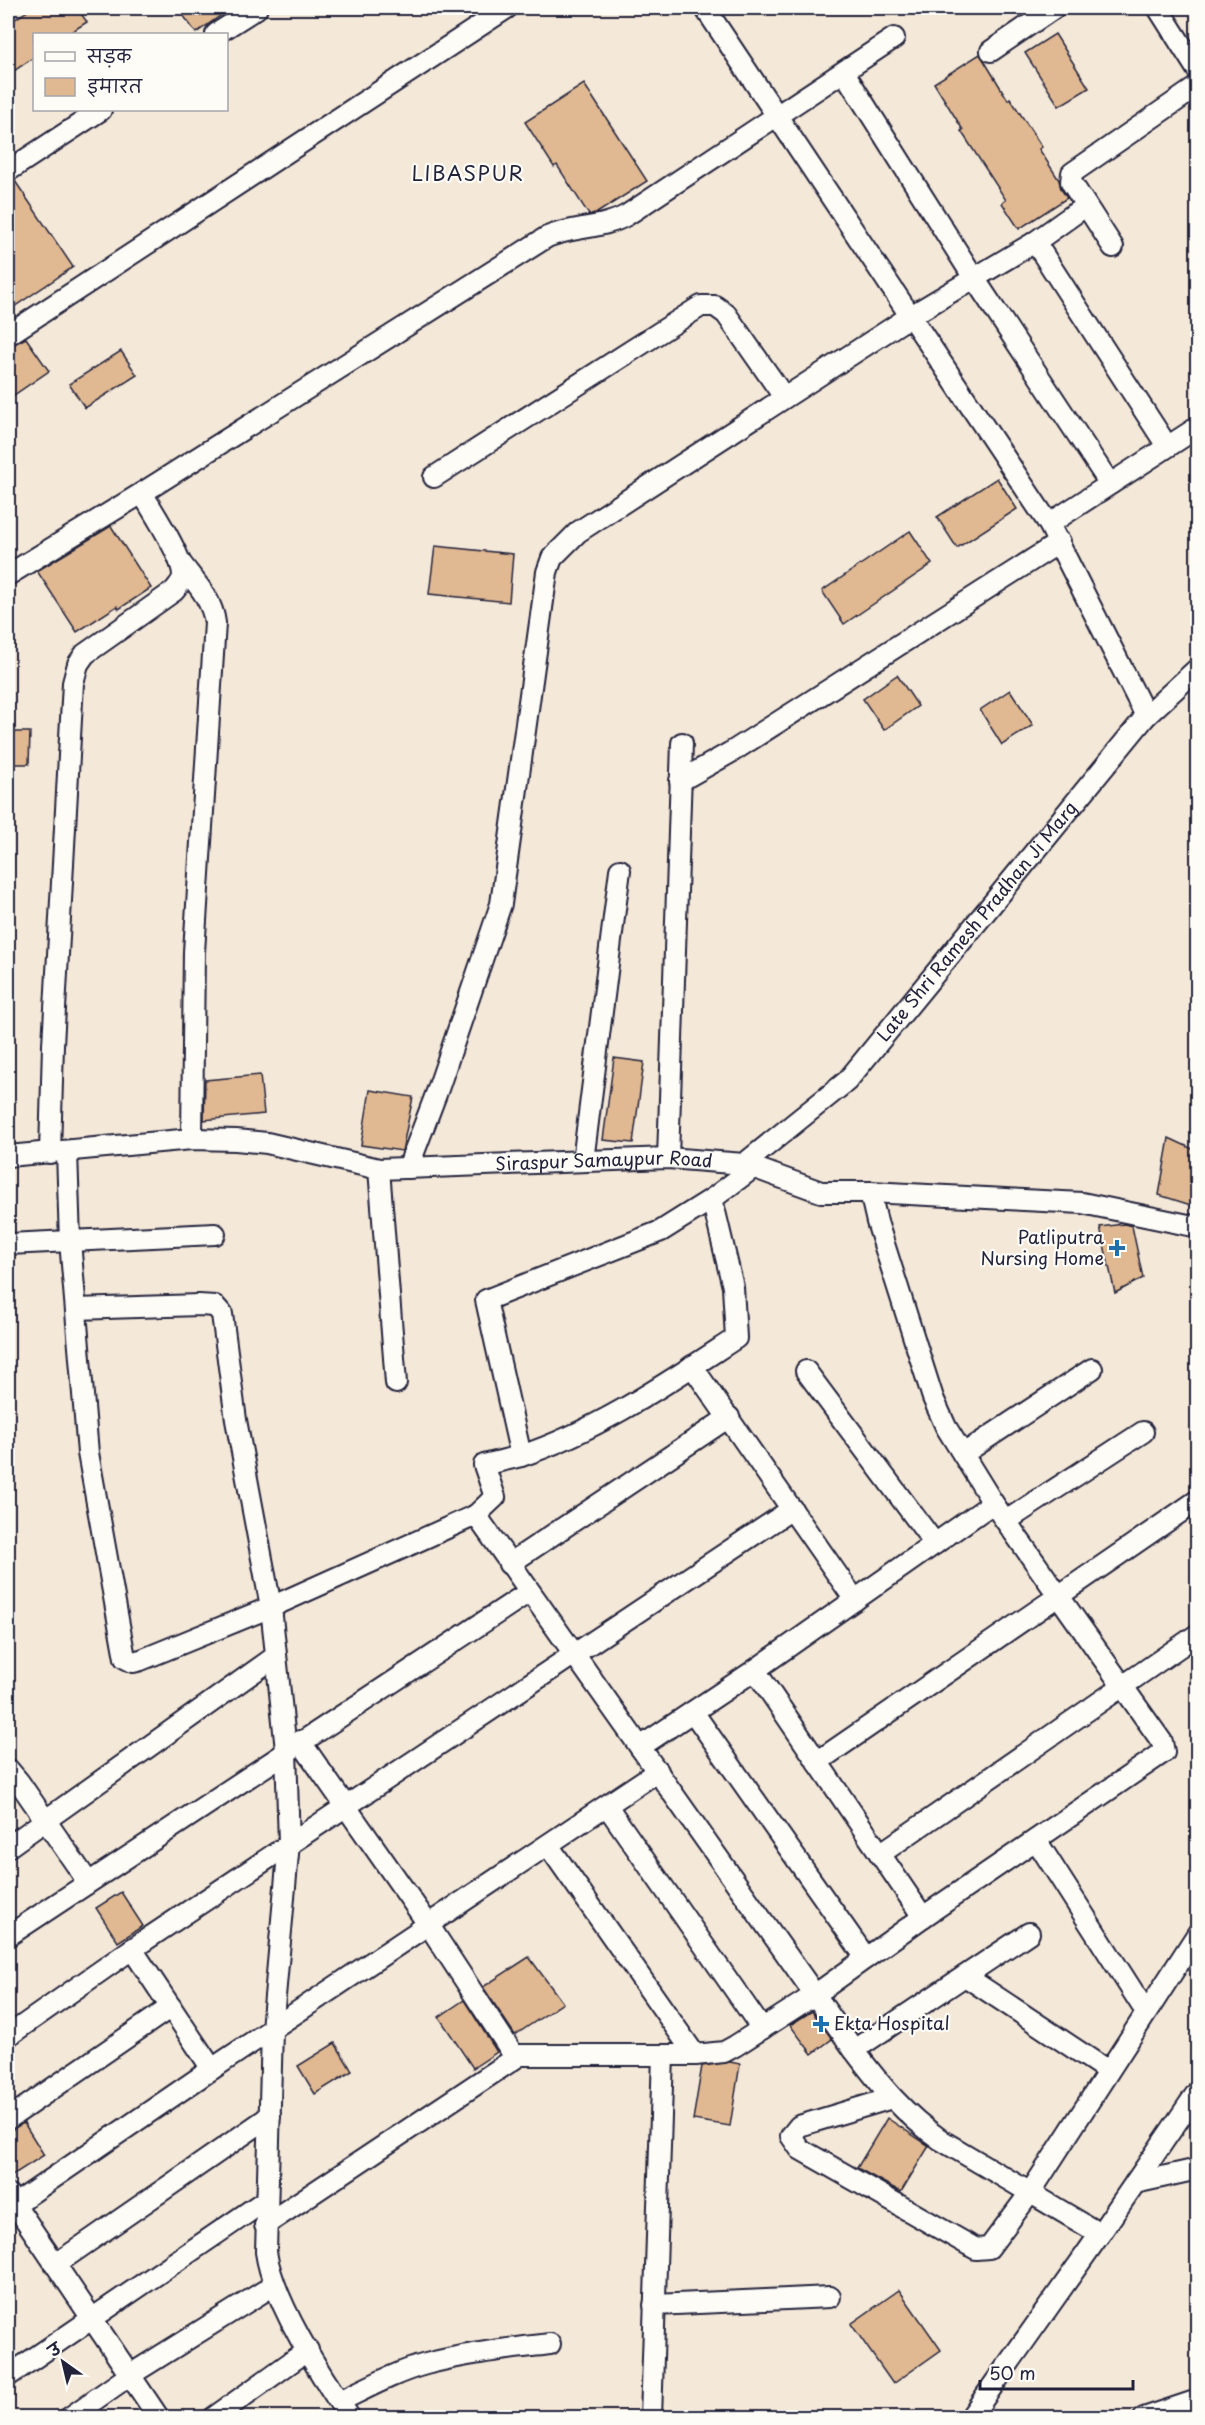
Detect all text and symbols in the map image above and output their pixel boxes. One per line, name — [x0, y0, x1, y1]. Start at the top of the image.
legend — [33, 33, 228, 111]
text: सड़क — [86, 42, 132, 69]
text: इमारत — [87, 72, 143, 99]
district label: LIBASPUR — [411, 158, 525, 188]
street label: Late Shri Ramesh Pradhan Ji Marg — [870, 795, 1083, 1047]
street label: Siraspur Samaypur Road — [495, 1143, 714, 1177]
place label: Patliputra Nursing Home — [980, 1223, 1104, 1271]
marker: Patliputra Nursing Home — [1108, 1239, 1126, 1257]
place label: Ekta Hospital — [834, 2009, 950, 2036]
marker: Ekta Hospital — [812, 2015, 830, 2033]
north arrow — [33, 2332, 93, 2392]
text: उ — [41, 2335, 66, 2363]
scale bar — [980, 2353, 1133, 2391]
text: 50 m — [989, 2359, 1036, 2386]

